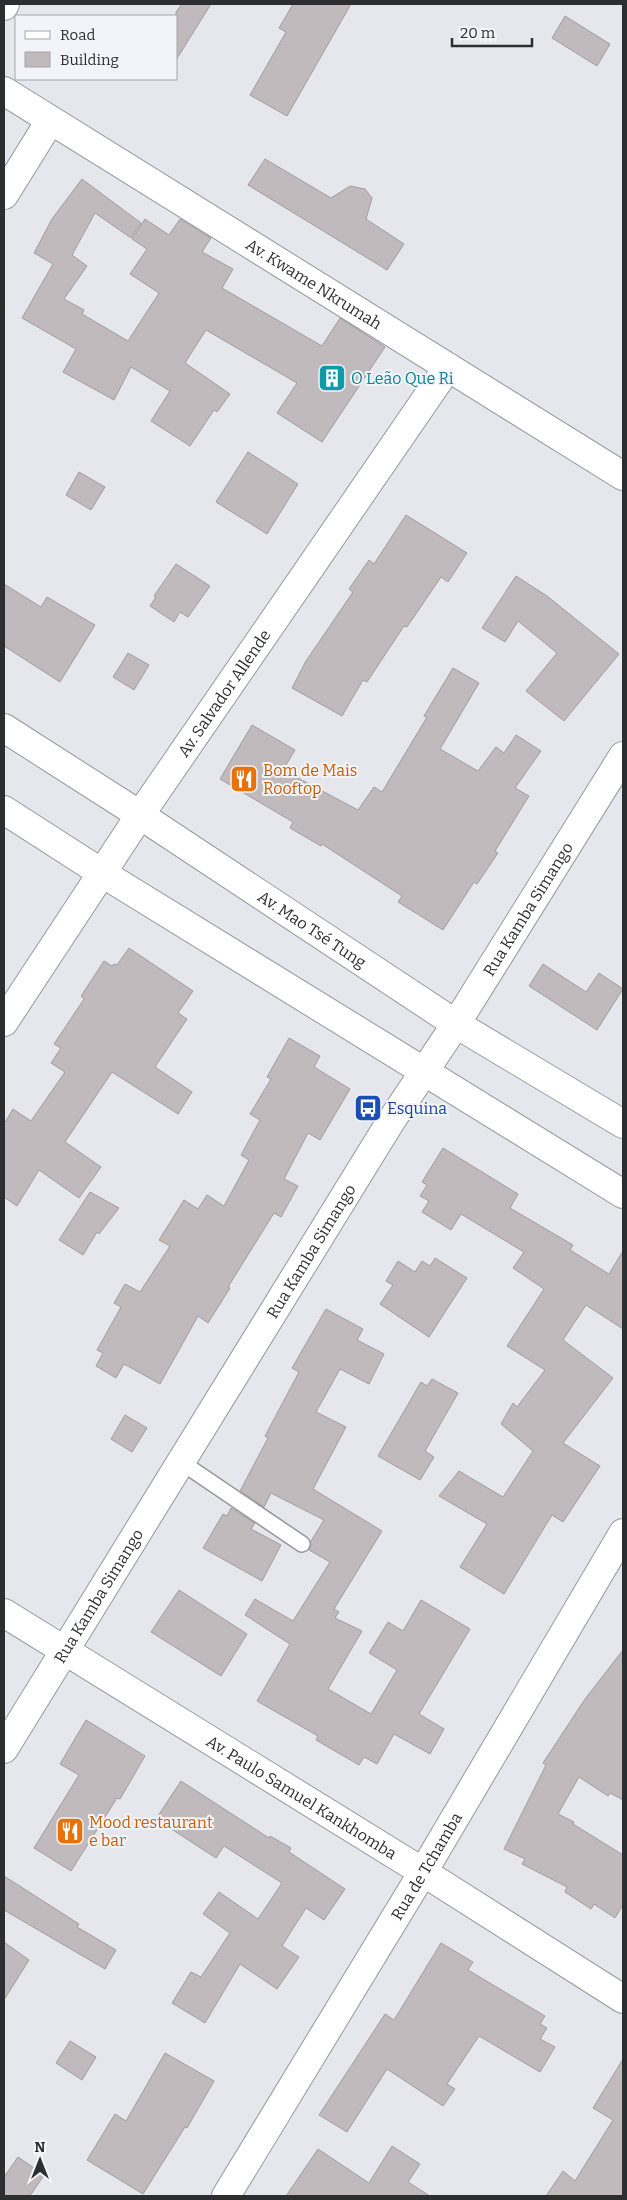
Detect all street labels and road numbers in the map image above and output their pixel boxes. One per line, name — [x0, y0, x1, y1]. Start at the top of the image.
street label: Av. Kwame Nkrumah — [243, 234, 385, 333]
street label: Av. Salvador Allende — [173, 626, 274, 760]
street label: Rua Kamba Simango — [479, 839, 576, 979]
street label: Av. Mao Tsé Tung — [254, 886, 370, 972]
street label: Rua Kamba Simango — [262, 1180, 359, 1322]
street label: Rua Kamba Simango — [50, 1525, 147, 1666]
street label: Av. Paulo Samuel Kankhomba — [203, 1731, 400, 1863]
street label: Rua de Tchamba — [387, 1809, 466, 1923]

